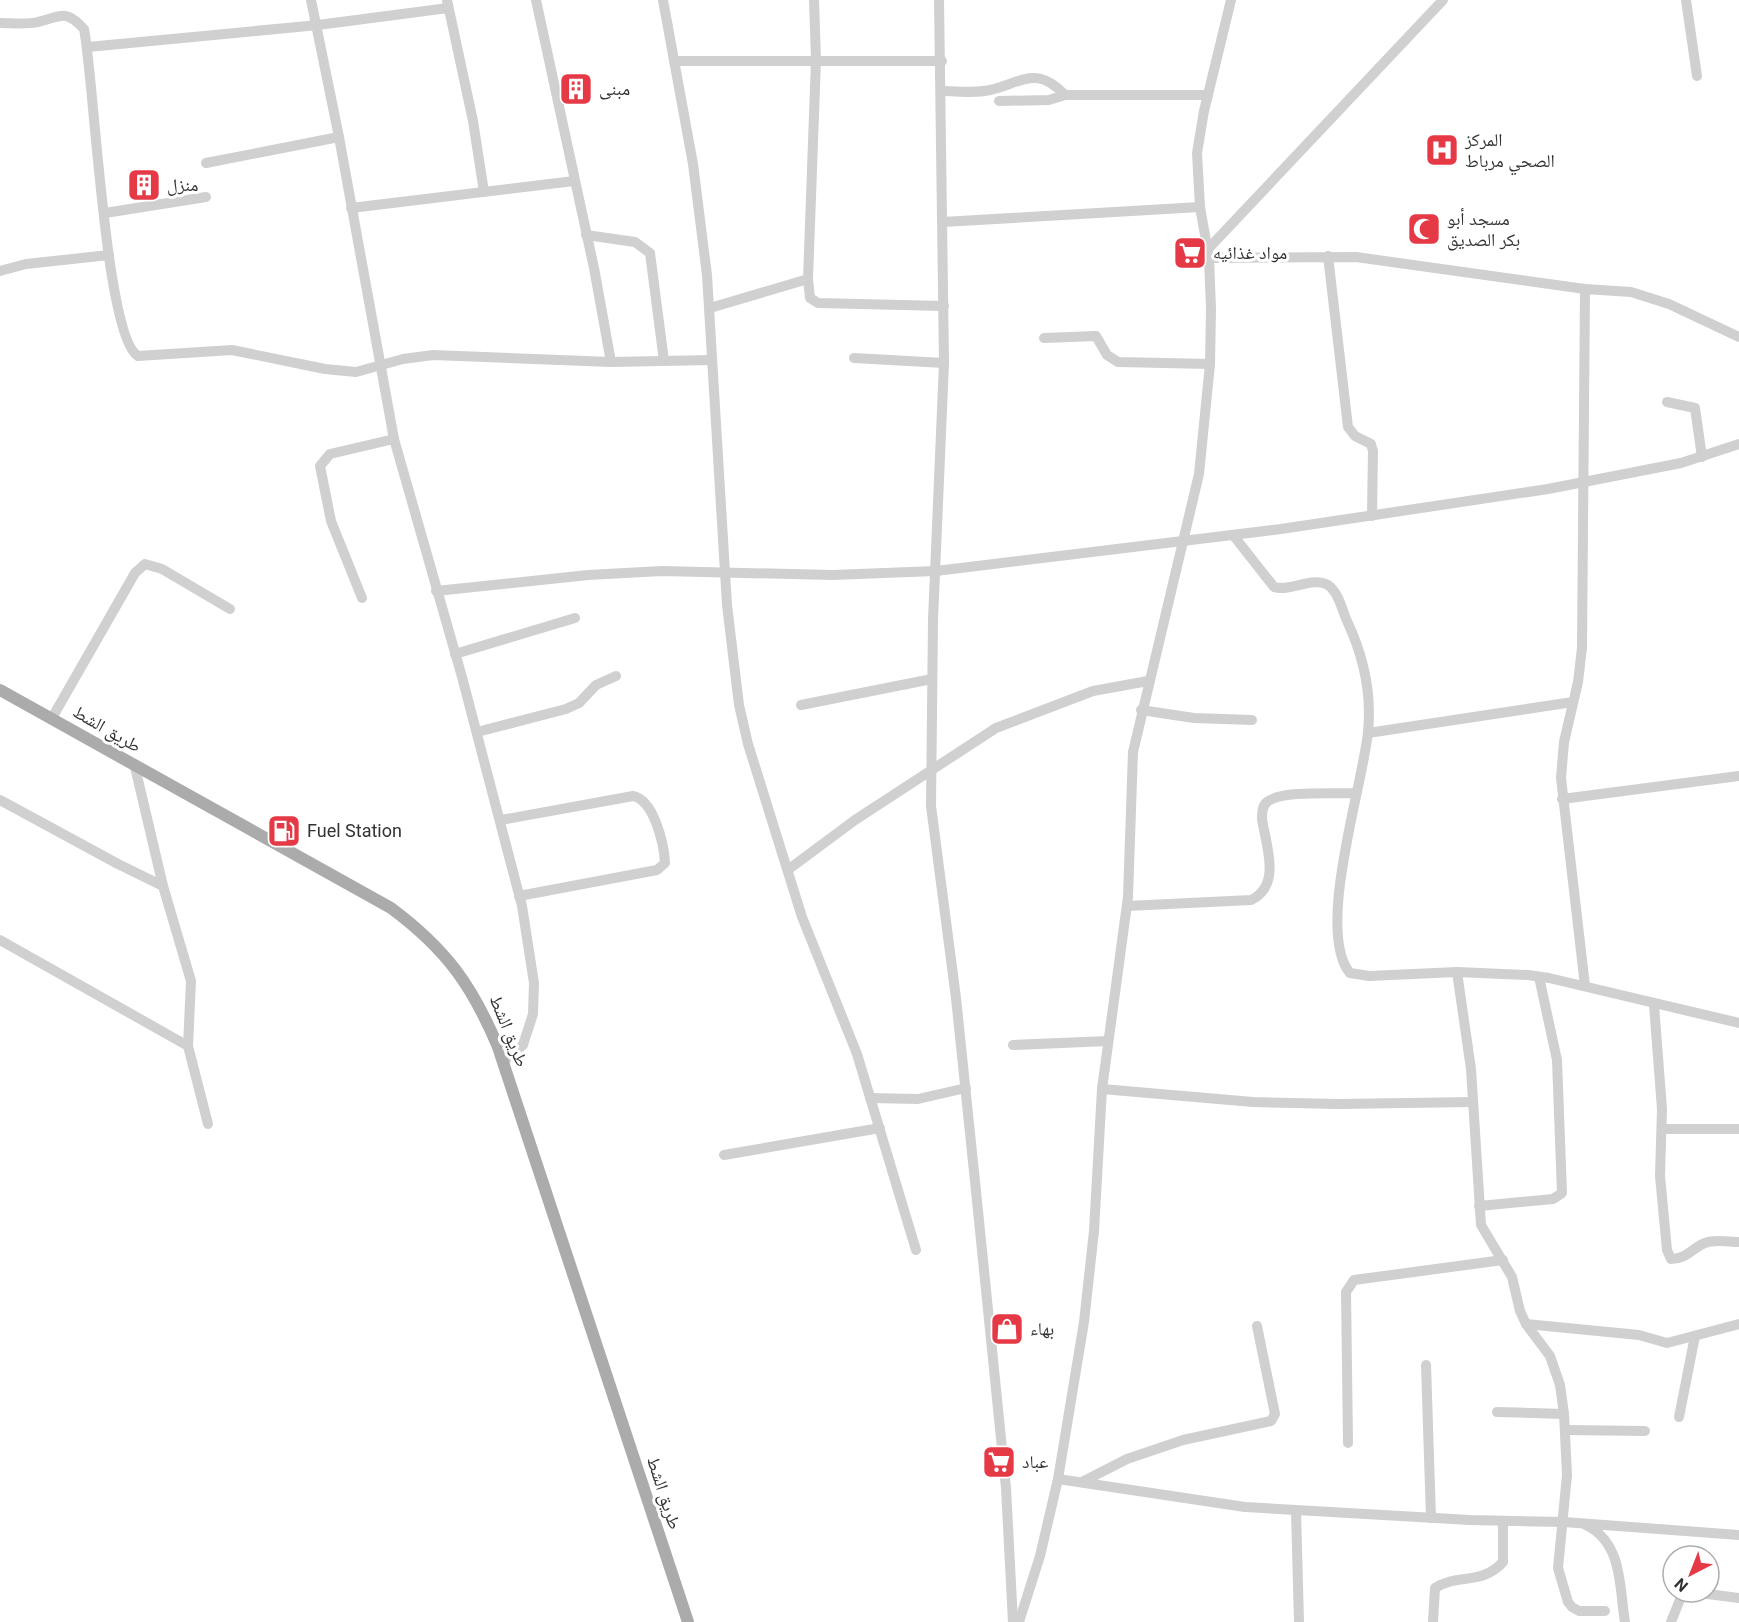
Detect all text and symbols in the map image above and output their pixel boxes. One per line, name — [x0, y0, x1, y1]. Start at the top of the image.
building icon: مبنى — [558, 71, 594, 107]
place label: مبنى — [599, 78, 630, 100]
place label: المركز الصحي مرباط — [1464, 129, 1555, 176]
hospital icon: المركز الصحي مرباط — [1424, 132, 1460, 168]
building icon: منزل — [126, 167, 162, 203]
place label: منزل — [167, 174, 198, 196]
place label: مسجد أبو بكر الصديق — [1447, 208, 1520, 251]
mosque icon: مسجد أبو بكر الصديق — [1406, 211, 1442, 247]
supermarket icon: مواد غذائيه — [1172, 235, 1208, 271]
place label: مواد غذائيه — [1213, 242, 1287, 263]
street label: طريق الشط — [69, 701, 145, 757]
fuel station icon: Fuel Station — [266, 813, 302, 849]
place label: Fuel Station — [307, 820, 402, 841]
street label: طريق الشط — [485, 992, 533, 1070]
shop icon: بهاء — [989, 1311, 1025, 1347]
place label: بهاء — [1030, 1318, 1054, 1340]
supermarket icon: عباد — [981, 1444, 1017, 1480]
place label: عباد — [1022, 1451, 1048, 1473]
street label: طريق الشط — [642, 1454, 686, 1532]
north arrow — [1661, 1544, 1721, 1604]
text: N — [1671, 1574, 1692, 1596]

